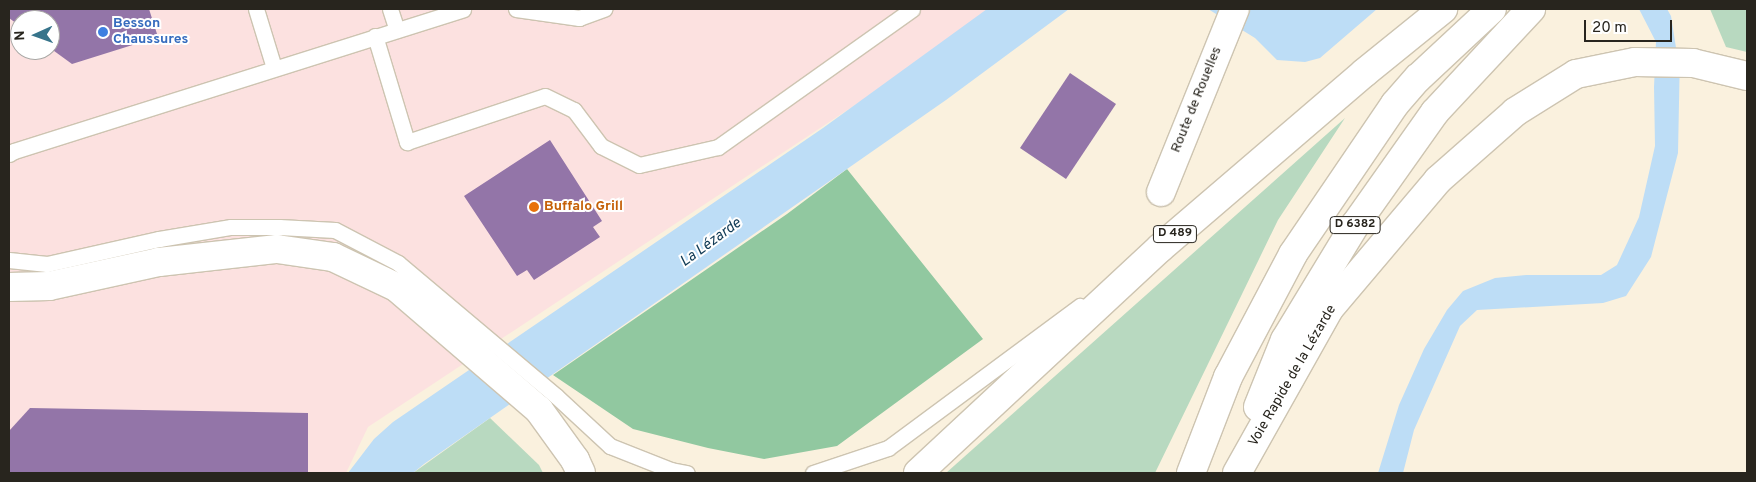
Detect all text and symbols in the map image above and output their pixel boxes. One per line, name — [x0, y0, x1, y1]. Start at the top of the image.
north arrow — [10, 10, 60, 60]
scale bar — [1586, 10, 1674, 42]
place label: Besson Chaussures — [113, 16, 188, 48]
text: 20 m — [1592, 19, 1627, 38]
marker: Besson Chaussures — [97, 26, 109, 38]
text: N — [12, 30, 29, 41]
street label: Route de Rouelles — [1168, 45, 1226, 155]
place label: Buffalo Grill — [544, 199, 623, 215]
marker: Buffalo Grill — [528, 201, 540, 213]
water label: La Lézarde — [677, 215, 745, 271]
road number: D 6382 — [1329, 216, 1381, 234]
road number: D 489 — [1152, 224, 1198, 243]
street label: Voie Rapide de la Lézarde — [1246, 302, 1340, 450]

